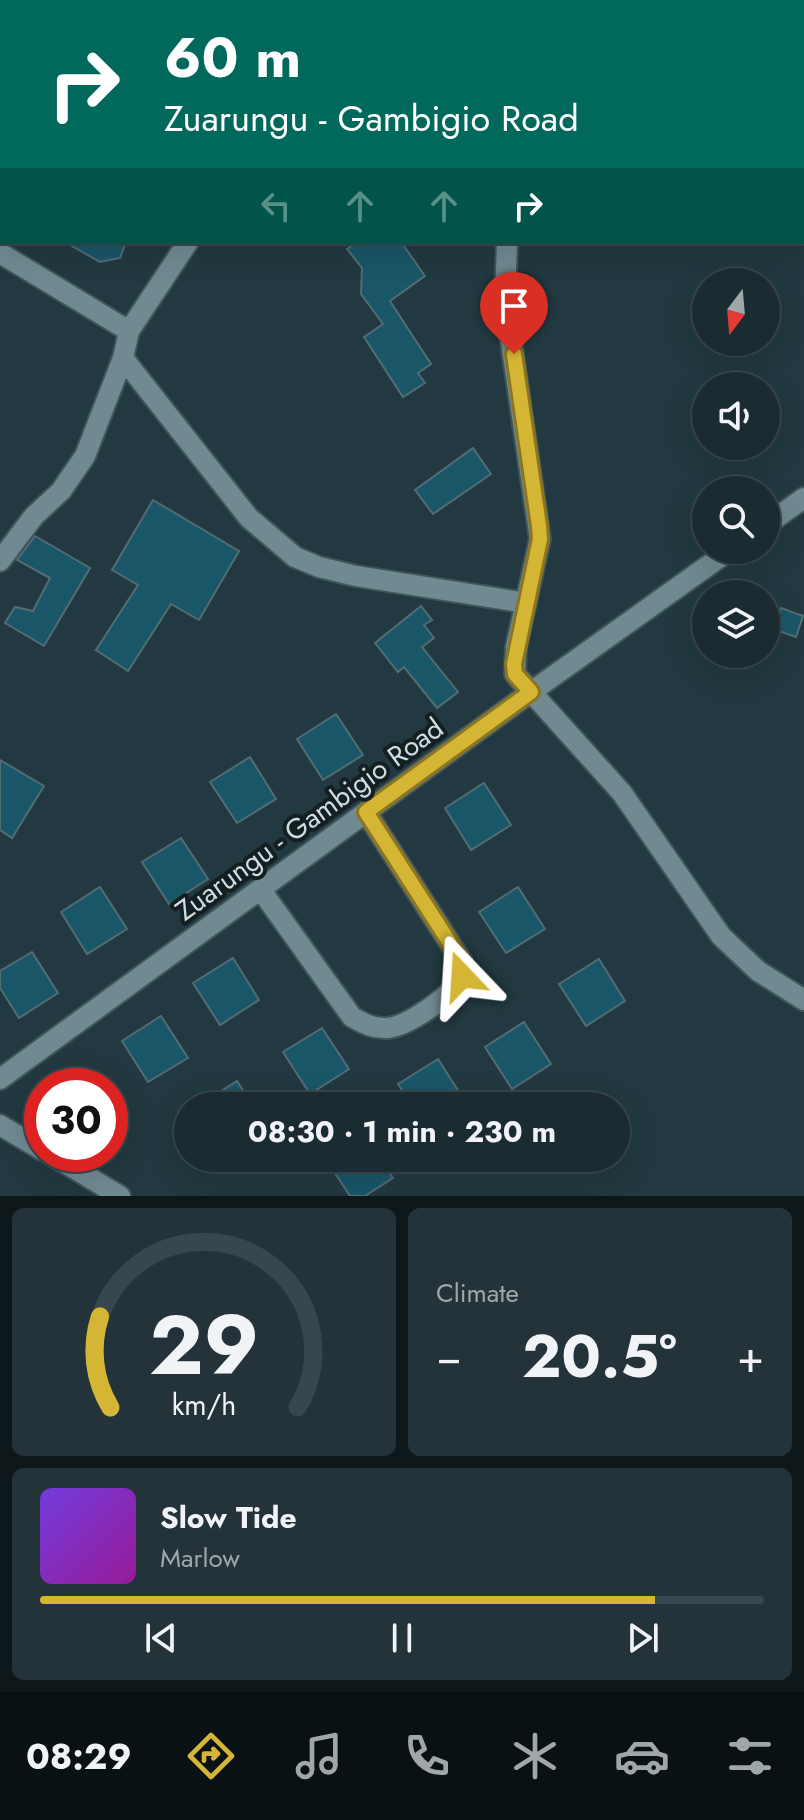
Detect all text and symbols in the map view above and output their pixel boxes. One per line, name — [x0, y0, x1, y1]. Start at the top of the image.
text: 60 m — [164, 17, 301, 98]
icon: right — [32, 32, 136, 136]
text: Zuarungu - Gambigio Road — [164, 92, 579, 144]
icon: left — [254, 184, 298, 228]
icon: ahead — [338, 184, 382, 228]
icon: ahead — [422, 184, 466, 228]
icon: right — [506, 184, 550, 228]
north arrow — [692, 268, 780, 356]
map controls — [692, 268, 780, 668]
pin — [480, 272, 548, 354]
icon: arrive — [492, 284, 536, 328]
button: sound — [692, 372, 780, 460]
button: search — [692, 476, 780, 564]
button: layers — [692, 580, 780, 668]
street label: Zuarungu - Gambigio Road — [167, 708, 452, 931]
position arrow — [420, 934, 504, 1018]
speed limit sign: 30 — [24, 1068, 128, 1172]
text: 08:30 · 1 min · 230 m — [248, 1110, 556, 1153]
text: Climate — [436, 1274, 519, 1312]
text: 29 — [149, 1285, 259, 1405]
text: 20.5° — [522, 1313, 677, 1400]
text: − — [436, 1325, 462, 1389]
text: + — [737, 1325, 764, 1389]
text: km/h — [172, 1384, 236, 1426]
text: Slow Tide — [160, 1496, 297, 1539]
text: Marlow — [160, 1539, 240, 1577]
icon: previous — [139, 1616, 183, 1660]
icon: pause — [380, 1616, 424, 1660]
icon: next — [621, 1616, 665, 1660]
icon: directions — [183, 1728, 239, 1784]
icon: music — [291, 1728, 347, 1784]
icon: phone — [399, 1728, 455, 1784]
icon: climate — [507, 1728, 563, 1784]
icon: car — [614, 1728, 670, 1784]
icon: filters — [722, 1728, 778, 1784]
text: 08:29 — [26, 1730, 132, 1782]

